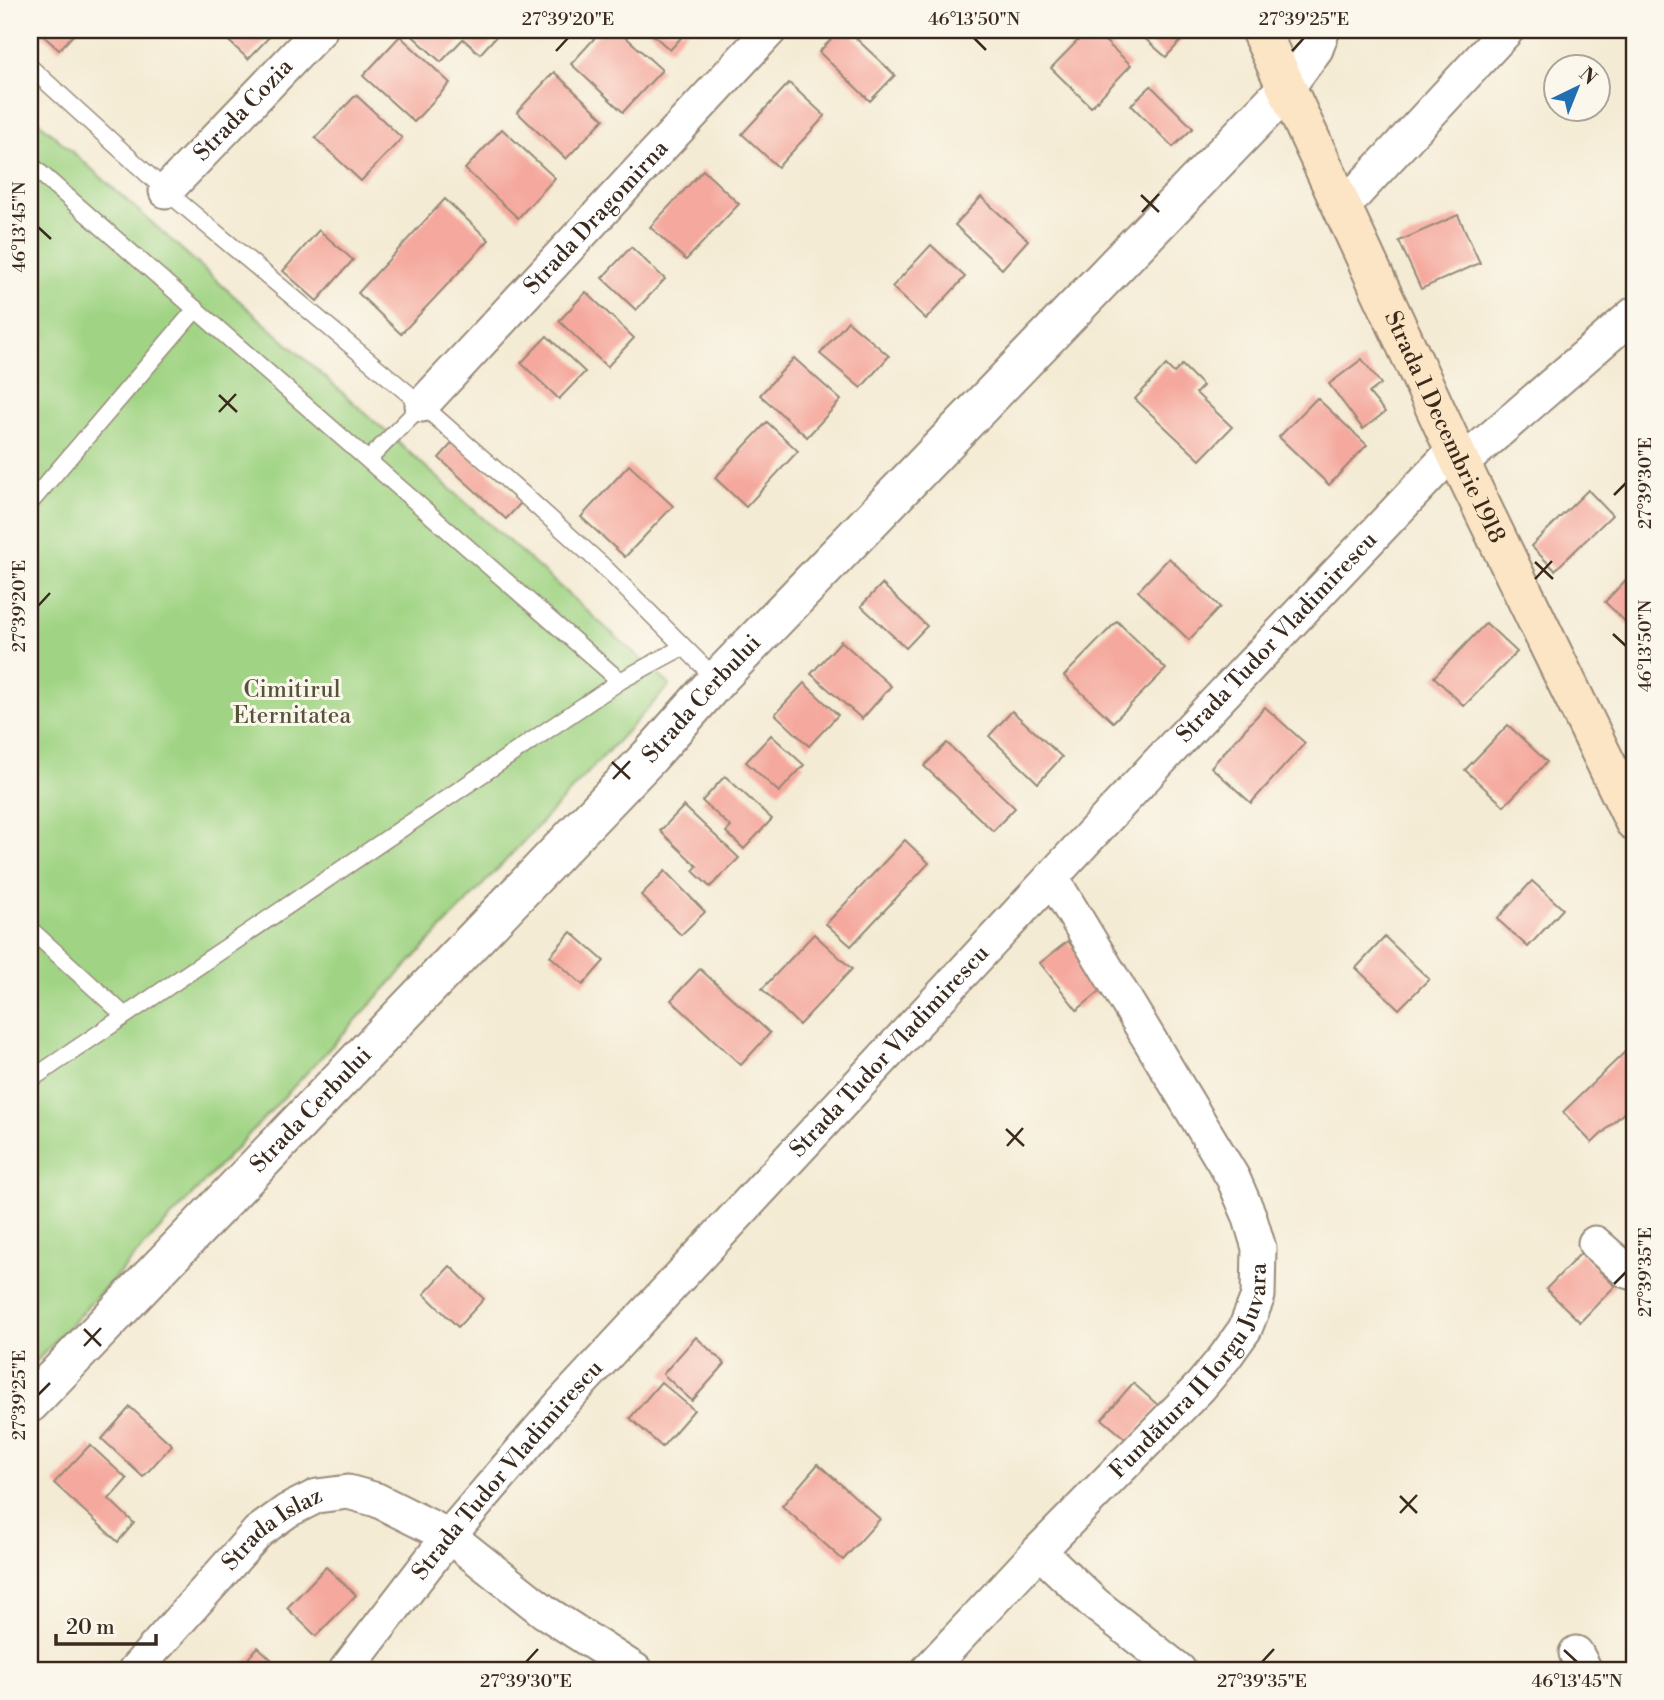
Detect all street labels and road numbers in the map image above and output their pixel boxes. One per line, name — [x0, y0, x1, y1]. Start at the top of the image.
street label: Strada Cozia — [188, 53, 299, 167]
street label: Strada Dragomirna — [518, 134, 675, 300]
street label: Strada 1 Decembrie 1918 — [1378, 307, 1511, 548]
street label: Strada Tudor Vladimirescu — [1170, 526, 1383, 749]
street label: Strada Cerbului — [636, 629, 767, 769]
street label: Strada Tudor Vladimirescu — [784, 939, 995, 1163]
street label: Strada Cerbului — [244, 1041, 377, 1178]
street label: Fundătura II Iorgu Juvara — [1104, 1262, 1273, 1485]
street label: Strada Tudor Vladimirescu — [406, 1354, 609, 1586]
street label: Strada Islaz — [216, 1482, 327, 1577]

